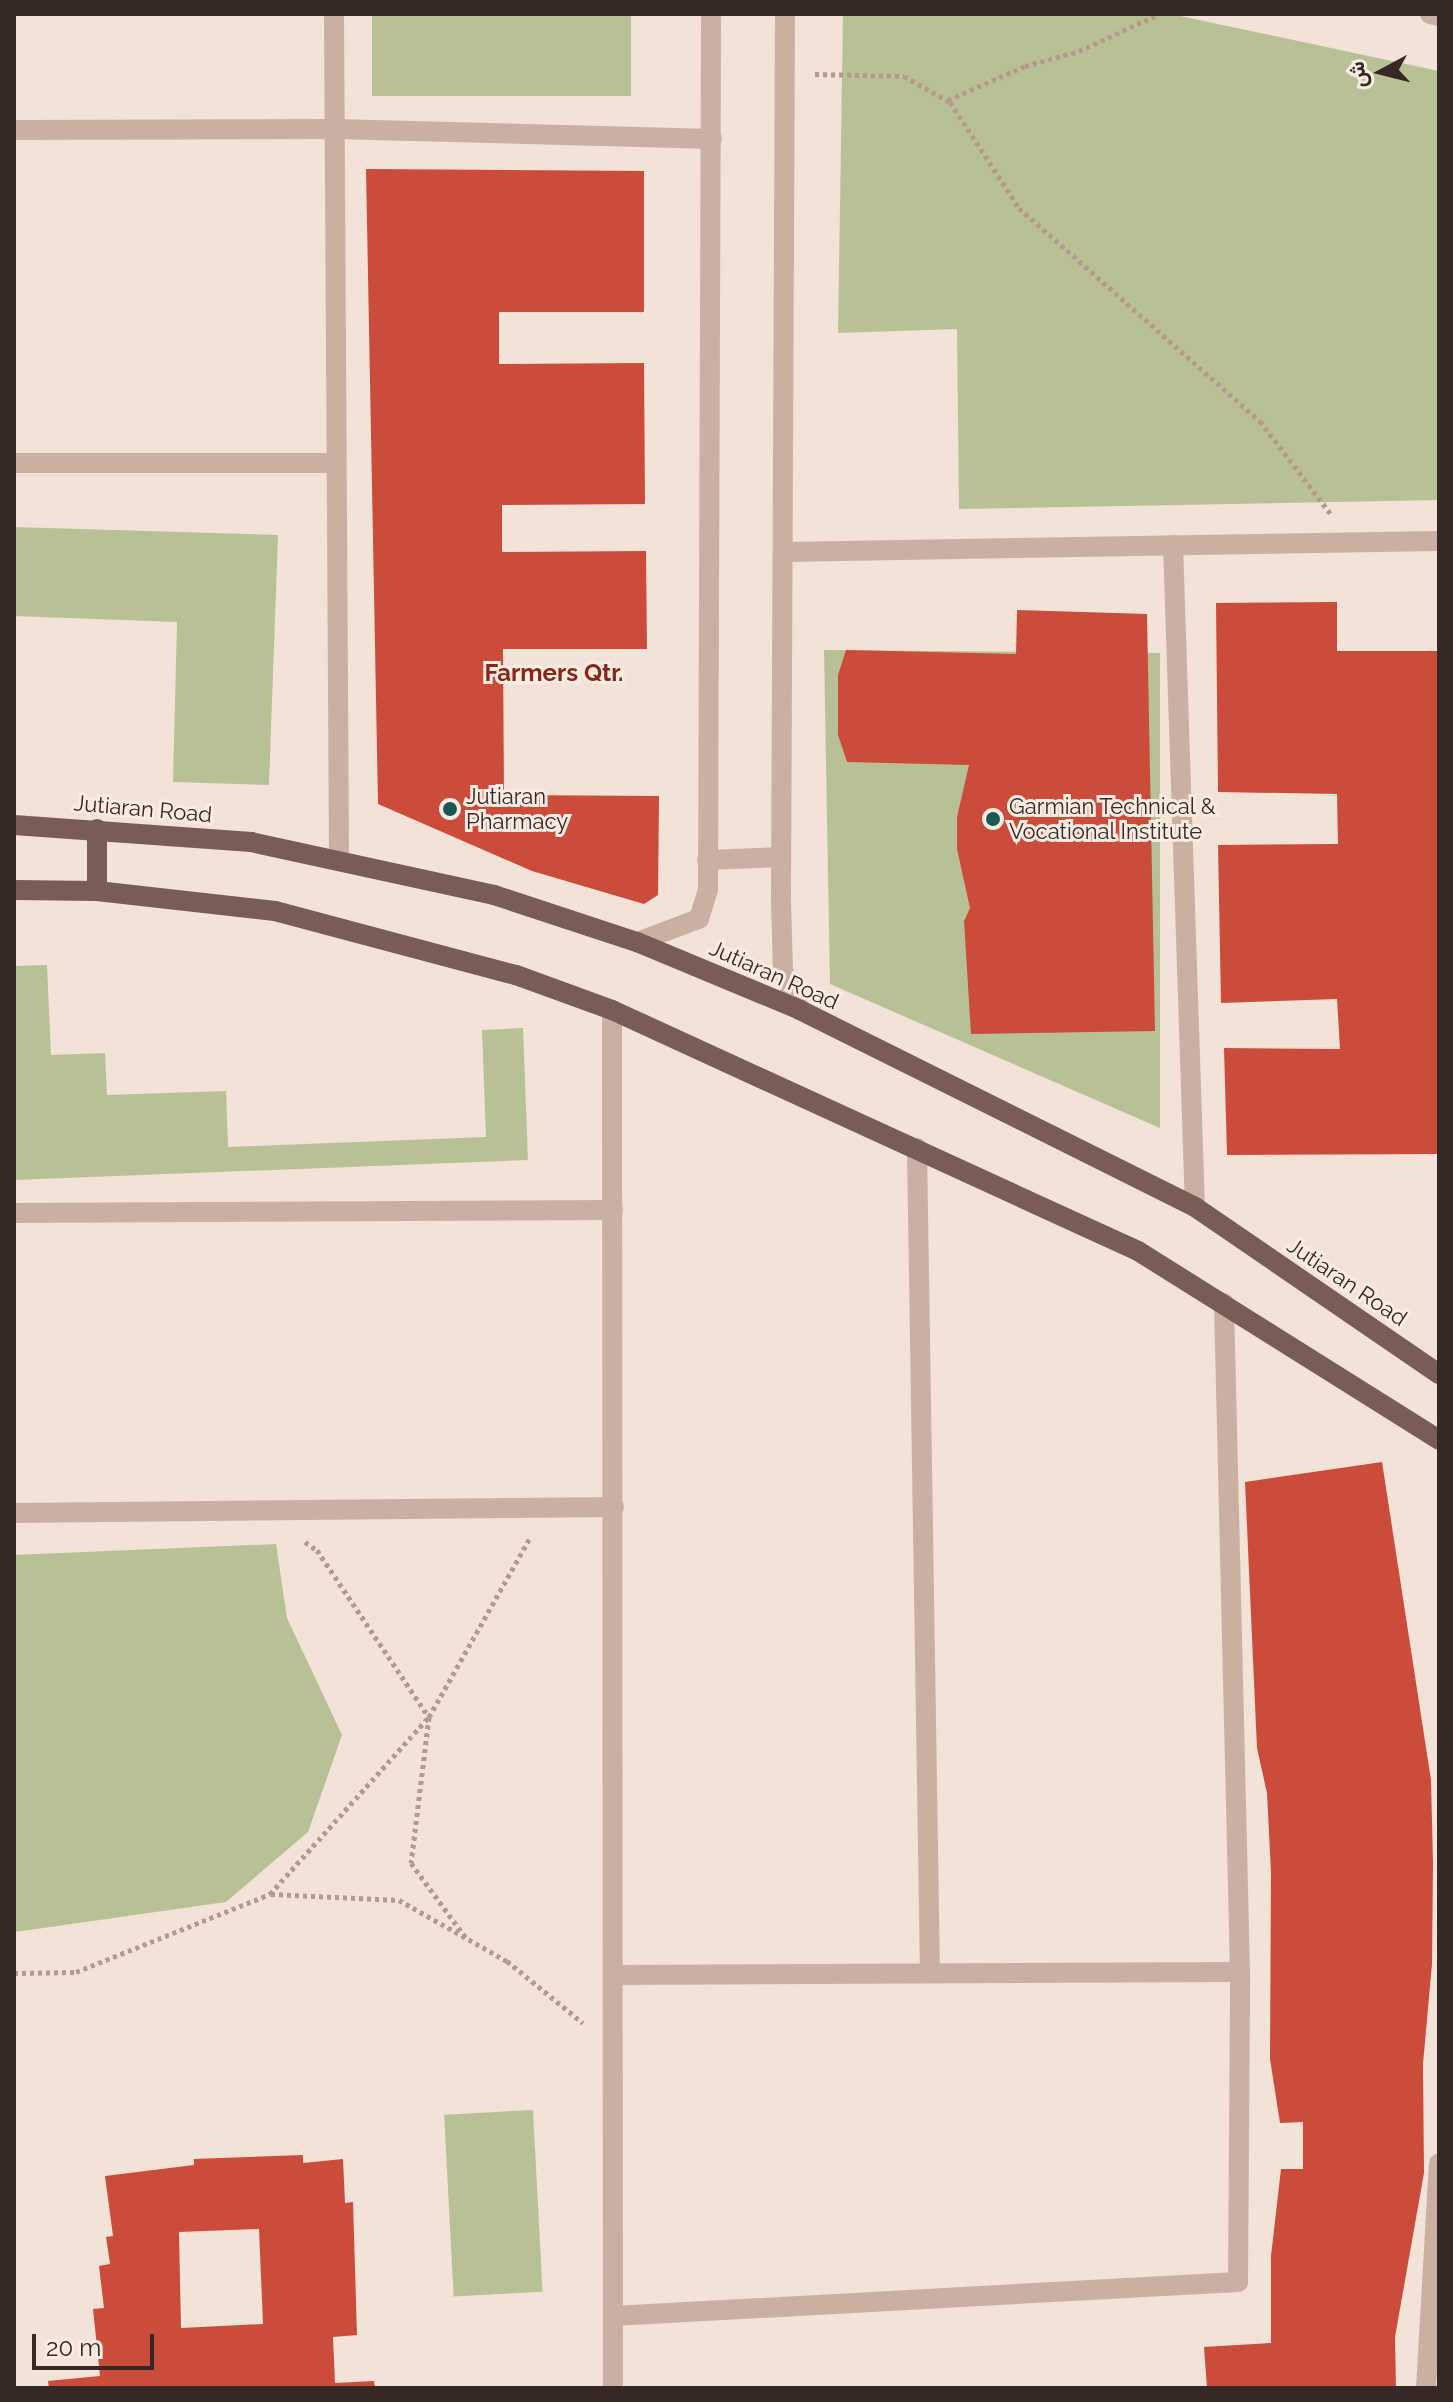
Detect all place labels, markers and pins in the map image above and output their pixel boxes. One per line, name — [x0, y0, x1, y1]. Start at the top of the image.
place label: Jutiaran Pharmacy — [466, 783, 568, 834]
place label: Garmian Technical & Vocational Institute — [1009, 793, 1217, 844]
marker: Jutiaran Pharmacy — [441, 800, 459, 818]
marker: Garmian Technical & Vocational Institute — [984, 810, 1002, 828]

